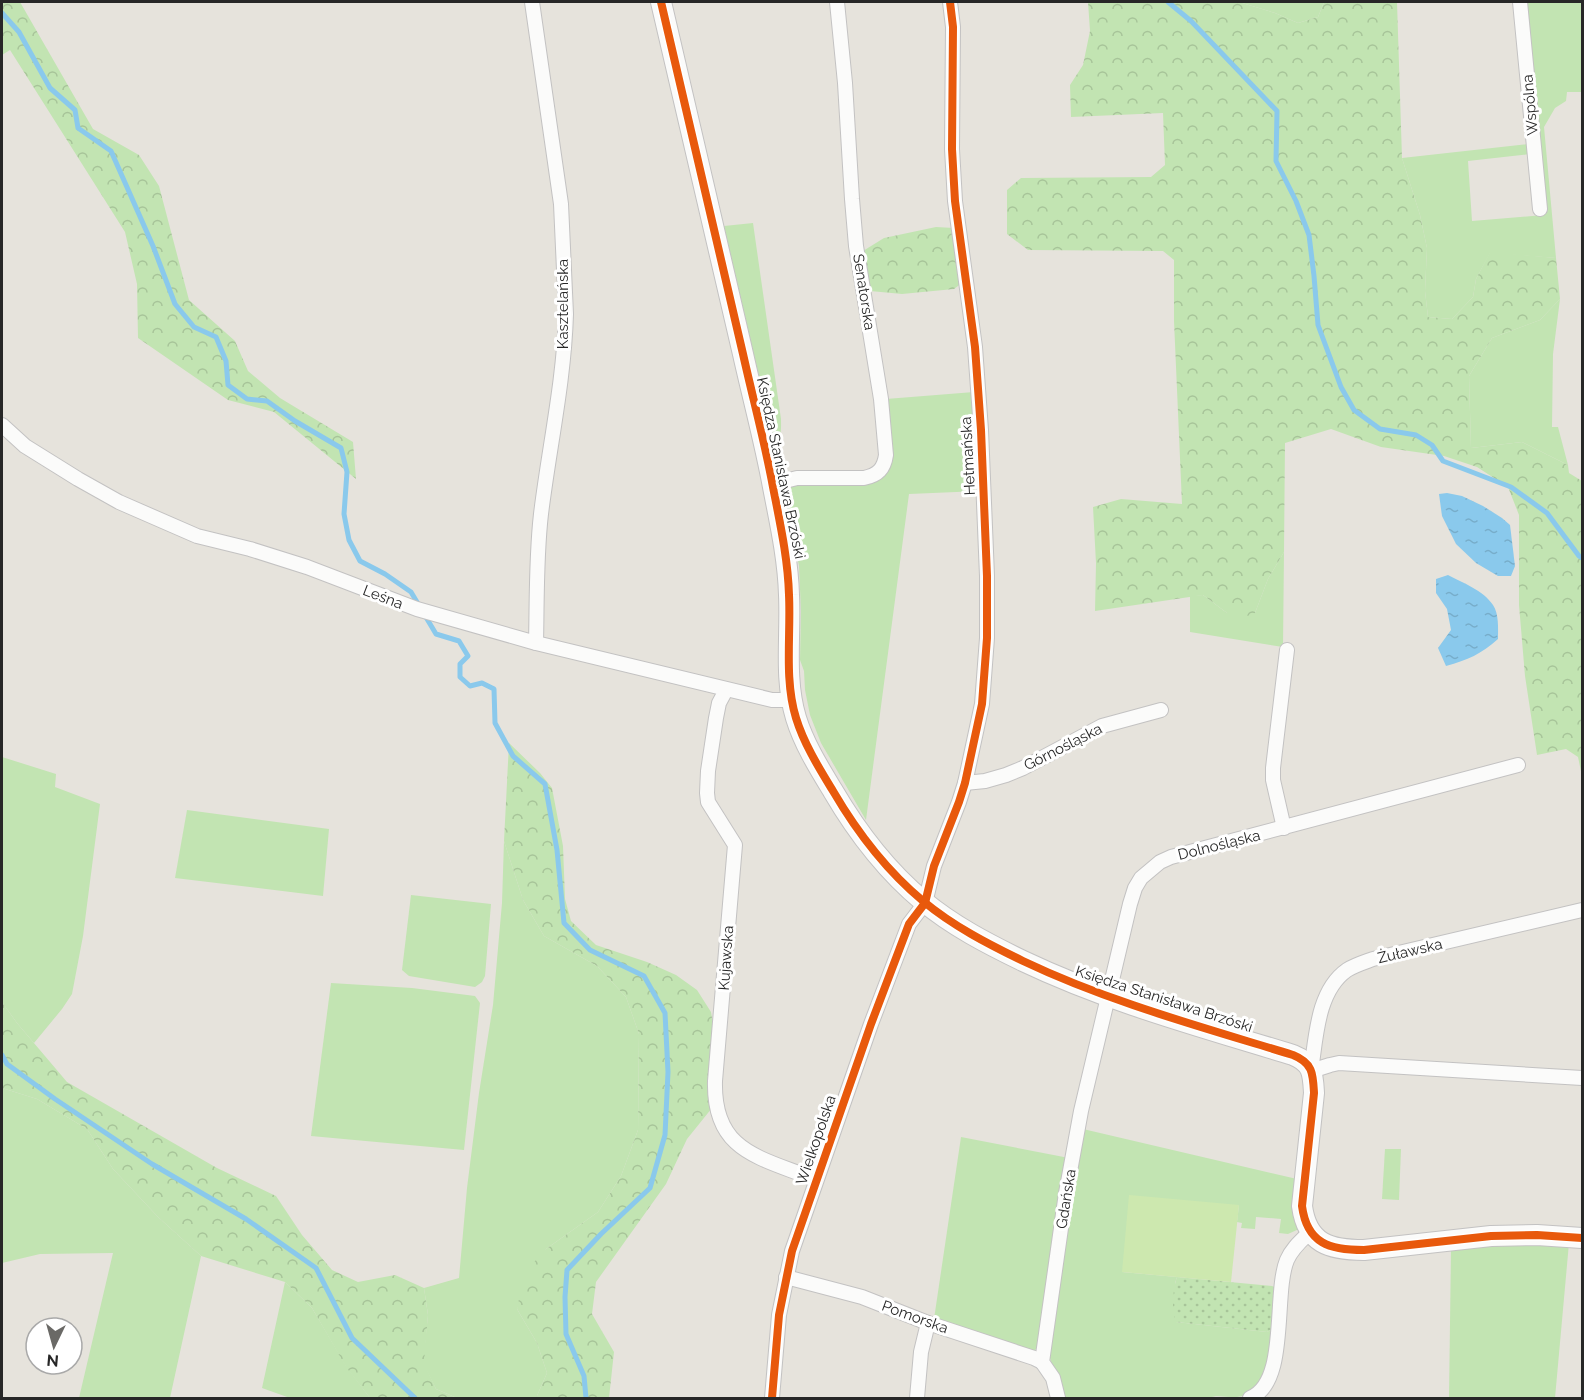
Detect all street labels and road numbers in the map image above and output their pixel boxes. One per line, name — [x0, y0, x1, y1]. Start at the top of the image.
street label: Wspólna — [1518, 74, 1542, 136]
street label: Senatorska — [849, 252, 879, 332]
street label: Kasztelańska — [554, 259, 572, 349]
street label: Księdza Stanisława Brzóski — [753, 376, 809, 560]
street label: Hetmańska — [957, 416, 979, 496]
street label: Leśna — [360, 581, 406, 613]
street label: Górnośląska — [1021, 720, 1105, 774]
street label: Dolnośląska — [1176, 826, 1262, 864]
street label: Kujawska — [715, 925, 737, 991]
street label: Żuławska — [1376, 934, 1444, 967]
street label: Księdza Stanisława Brzóski — [1073, 962, 1255, 1036]
street label: Wielkopolska — [792, 1093, 840, 1187]
street label: Gdańska — [1052, 1168, 1080, 1230]
street label: Pomorska — [879, 1297, 951, 1337]

